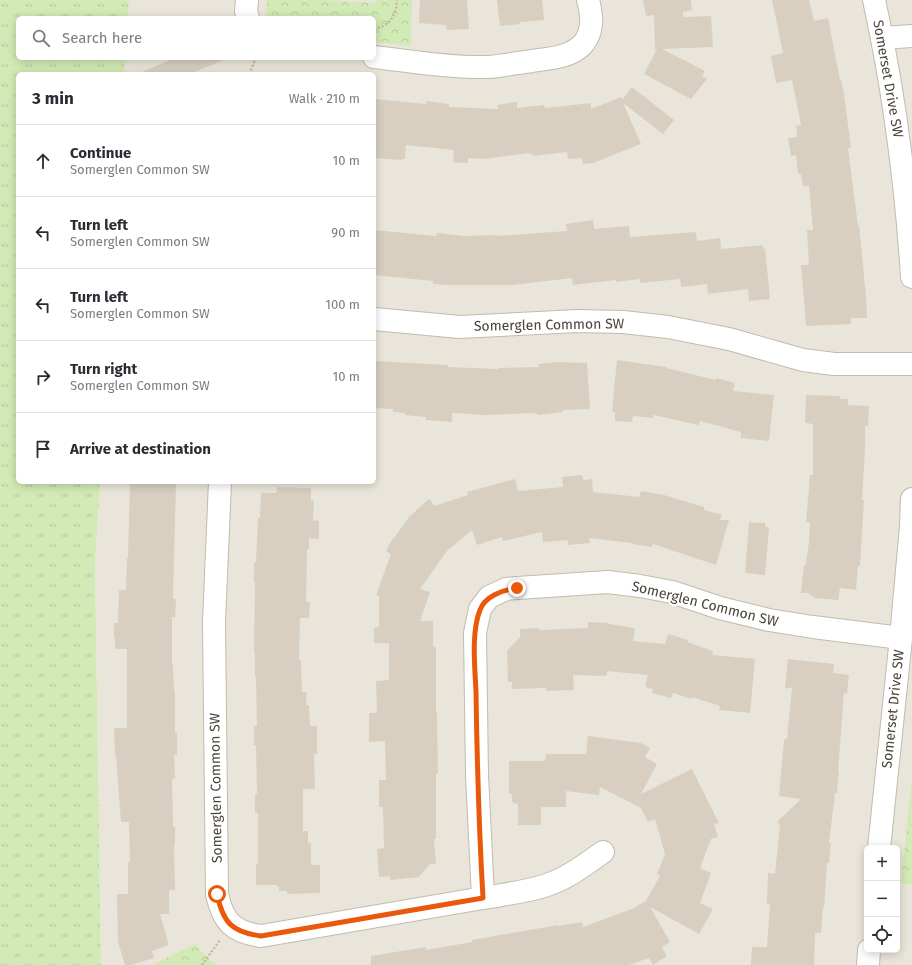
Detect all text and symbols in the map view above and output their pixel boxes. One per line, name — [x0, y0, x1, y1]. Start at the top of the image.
search box — [16, 16, 376, 60]
street label: Somerset Drive SW — [869, 19, 907, 140]
icon: search — [30, 27, 52, 49]
text: Search here — [62, 29, 142, 47]
text: 3 min — [32, 88, 74, 109]
text: Walk · 210 m — [289, 91, 360, 106]
text: Continue — [70, 144, 131, 162]
icon: ahead — [32, 150, 54, 172]
text: 10 m — [333, 153, 360, 168]
text: Somerglen Common SW — [70, 162, 210, 177]
text: Turn left — [70, 216, 128, 234]
icon: left — [32, 222, 54, 244]
text: 90 m — [331, 225, 360, 240]
text: Somerglen Common SW — [70, 234, 210, 249]
text: Turn left — [70, 288, 128, 306]
icon: left — [32, 294, 54, 316]
text: 100 m — [325, 297, 360, 312]
text: Somerglen Common SW — [70, 306, 210, 321]
street label: Somerglen Common SW — [474, 315, 625, 335]
text: Turn right — [70, 360, 137, 378]
icon: right — [32, 366, 54, 388]
text: 10 m — [333, 369, 360, 384]
text: Somerglen Common SW — [70, 378, 210, 393]
icon: arrive — [32, 438, 54, 460]
text: Arrive at destination — [70, 440, 211, 458]
street label: Somerglen Common SW — [630, 578, 780, 631]
route end — [508, 579, 526, 597]
street label: Somerset Drive SW — [878, 648, 908, 769]
street label: Somerglen Common SW — [206, 712, 226, 863]
map controls — [864, 845, 900, 953]
button: + — [864, 845, 900, 881]
button: − — [864, 881, 900, 917]
route start — [208, 885, 226, 903]
button: locate — [864, 917, 900, 953]

